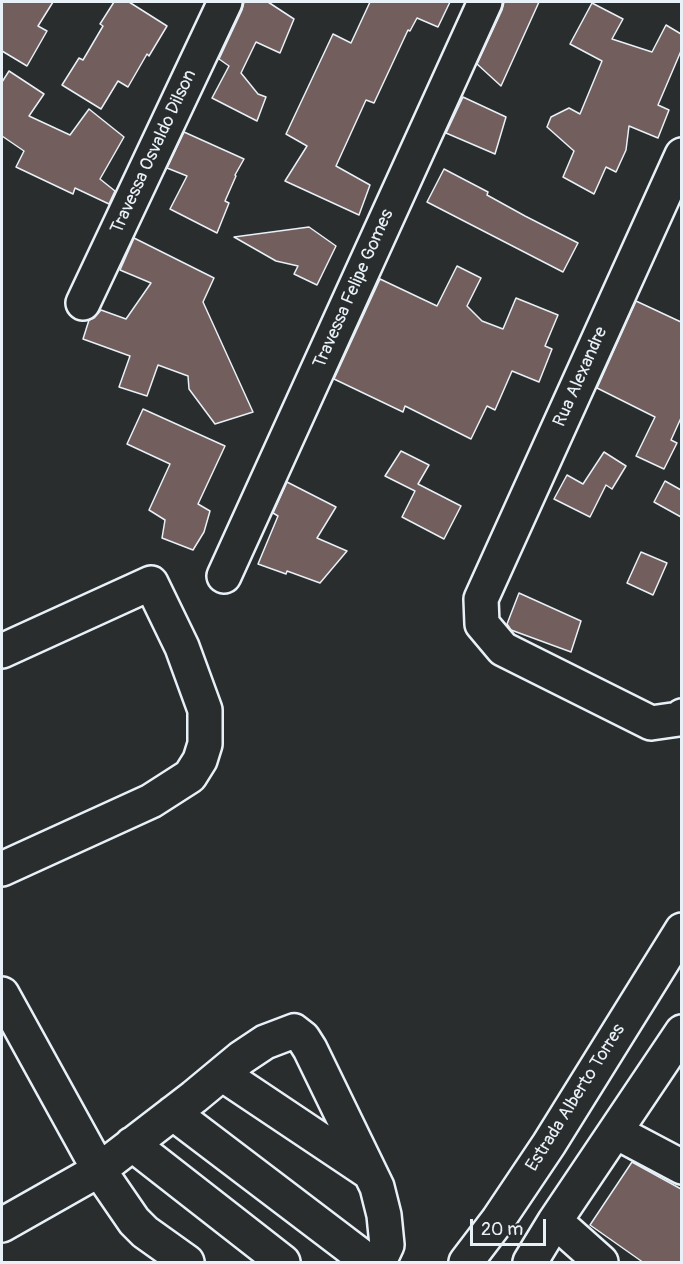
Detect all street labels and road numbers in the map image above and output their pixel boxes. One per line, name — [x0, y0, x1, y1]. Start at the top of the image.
street label: Travessa Osvaldo Dilson — [107, 67, 201, 237]
street label: Travessa Felipe Gomes — [309, 206, 399, 372]
street label: Rua Alexandre — [549, 324, 613, 430]
street label: Estrada Alberto Torres — [522, 1020, 630, 1176]

